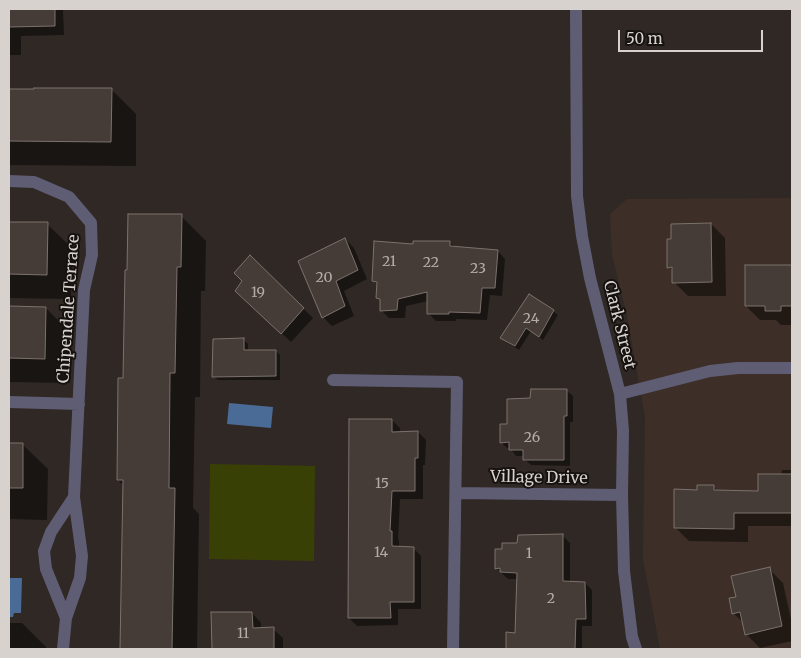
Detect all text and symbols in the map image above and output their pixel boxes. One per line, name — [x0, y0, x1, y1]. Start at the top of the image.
scale bar — [621, 20, 766, 52]
text: 50 m — [626, 29, 663, 48]
street label: Chipendale Terrace — [54, 234, 84, 384]
house number: 21 — [382, 254, 396, 270]
house number: 22 — [423, 255, 439, 271]
house number: 23 — [470, 261, 486, 277]
house number: 20 — [315, 270, 333, 286]
street label: Clark Street — [599, 279, 639, 371]
house number: 19 — [251, 285, 265, 301]
house number: 24 — [523, 311, 539, 327]
house number: 26 — [524, 430, 540, 446]
street label: Village Drive — [490, 468, 588, 488]
house number: 15 — [375, 476, 389, 492]
house number: 14 — [374, 545, 388, 561]
house number: 1 — [526, 546, 532, 562]
house number: 2 — [547, 591, 555, 607]
house number: 11 — [237, 626, 249, 642]

